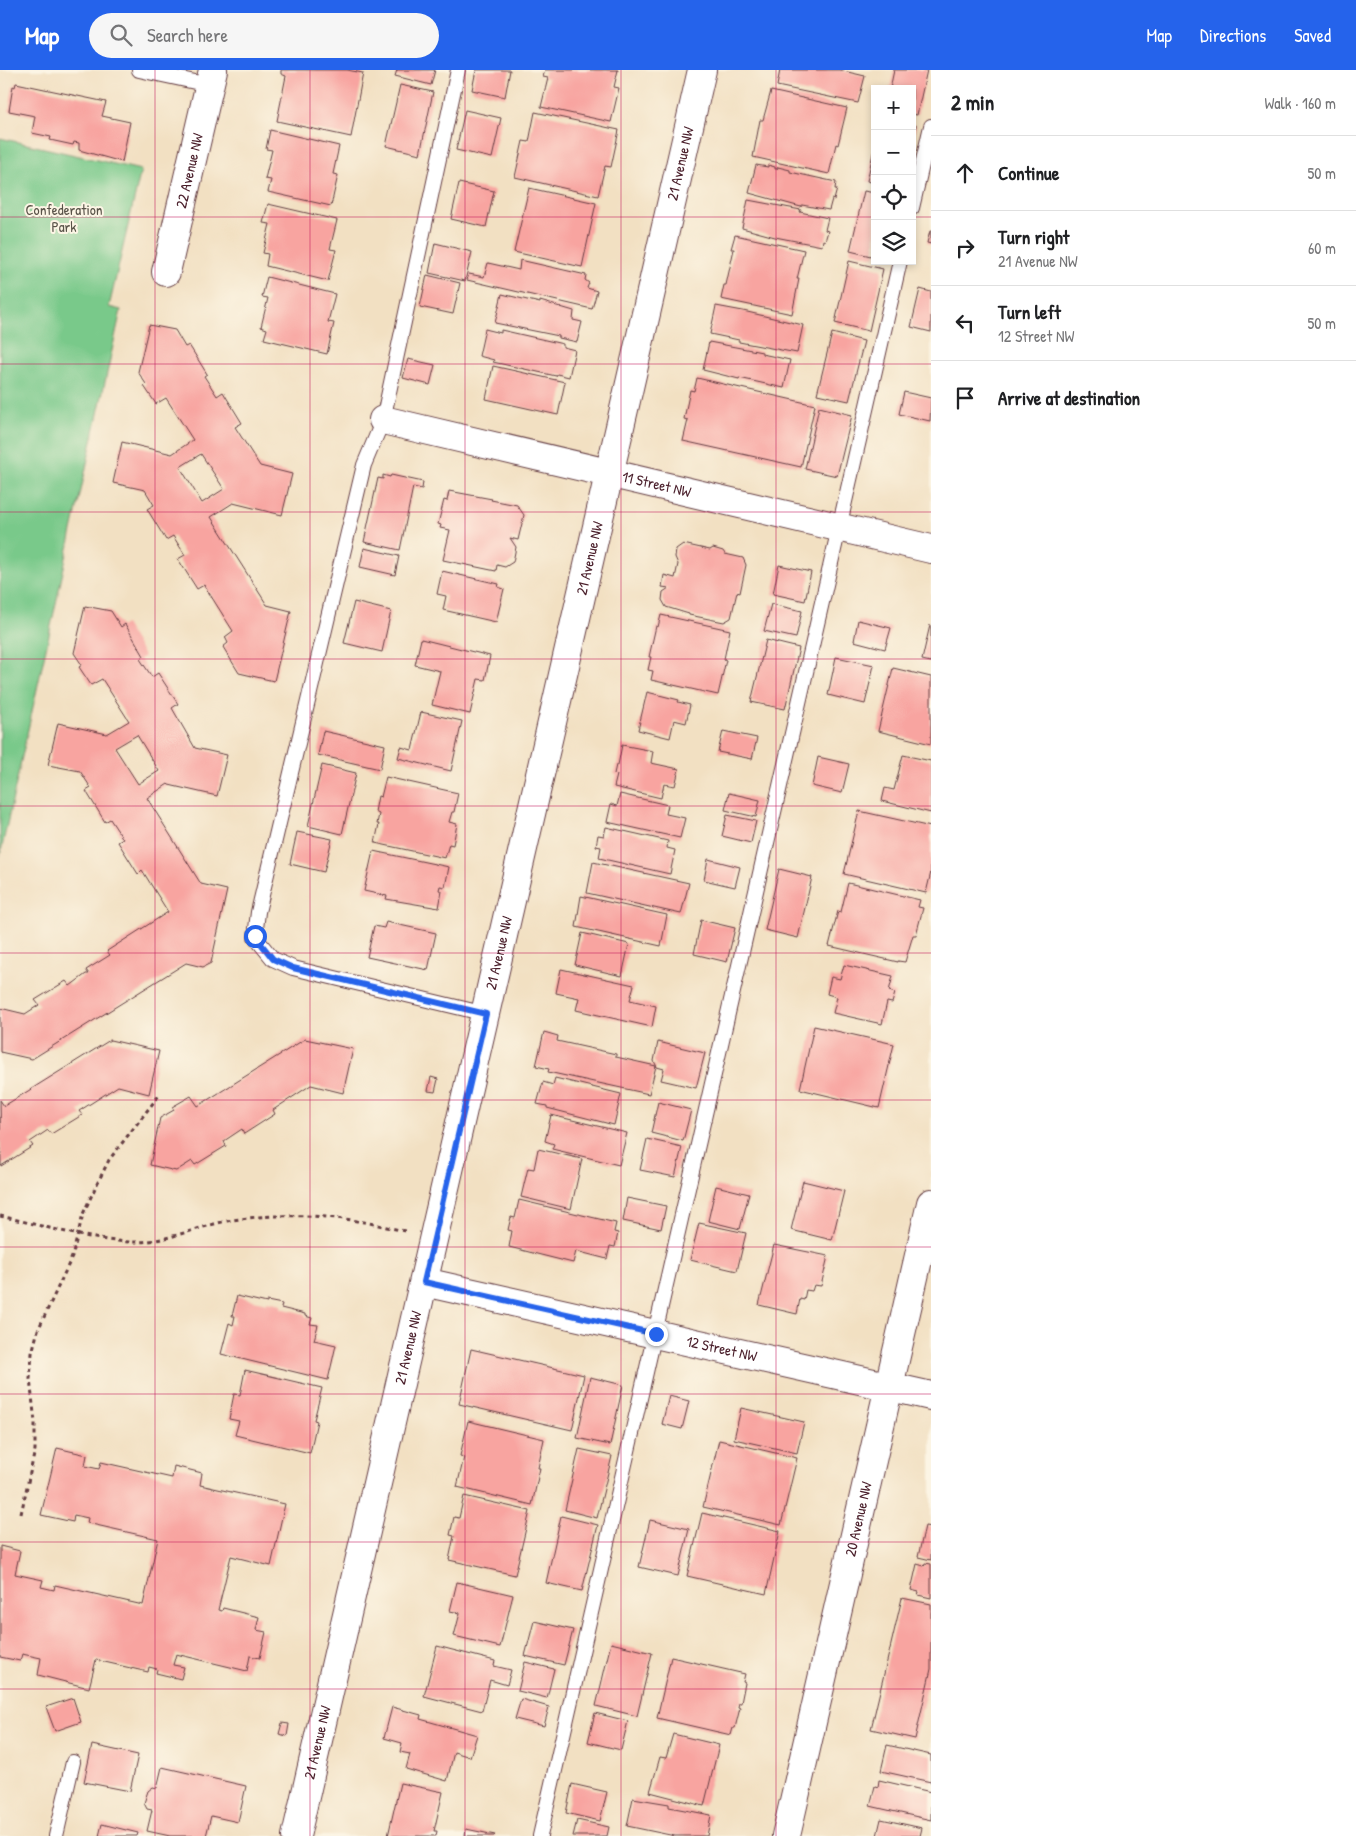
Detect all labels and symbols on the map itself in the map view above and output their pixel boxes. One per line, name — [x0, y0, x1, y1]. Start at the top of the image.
street label: 21 Avenue NW — [661, 124, 699, 202]
street label: 22 Avenue NW — [170, 130, 208, 210]
park label: Confederation Park — [25, 199, 103, 237]
street label: 11 Street NW — [620, 466, 694, 502]
street label: 21 Avenue NW — [571, 519, 608, 597]
street label: 21 Avenue NW — [480, 913, 517, 992]
route start — [244, 925, 267, 948]
street label: 21 Avenue NW — [389, 1308, 427, 1386]
route end — [645, 1323, 668, 1346]
street label: 12 Street NW — [684, 1330, 760, 1367]
street label: 20 Avenue NW — [839, 1479, 877, 1558]
street label: 21 Avenue NW — [298, 1703, 336, 1781]

